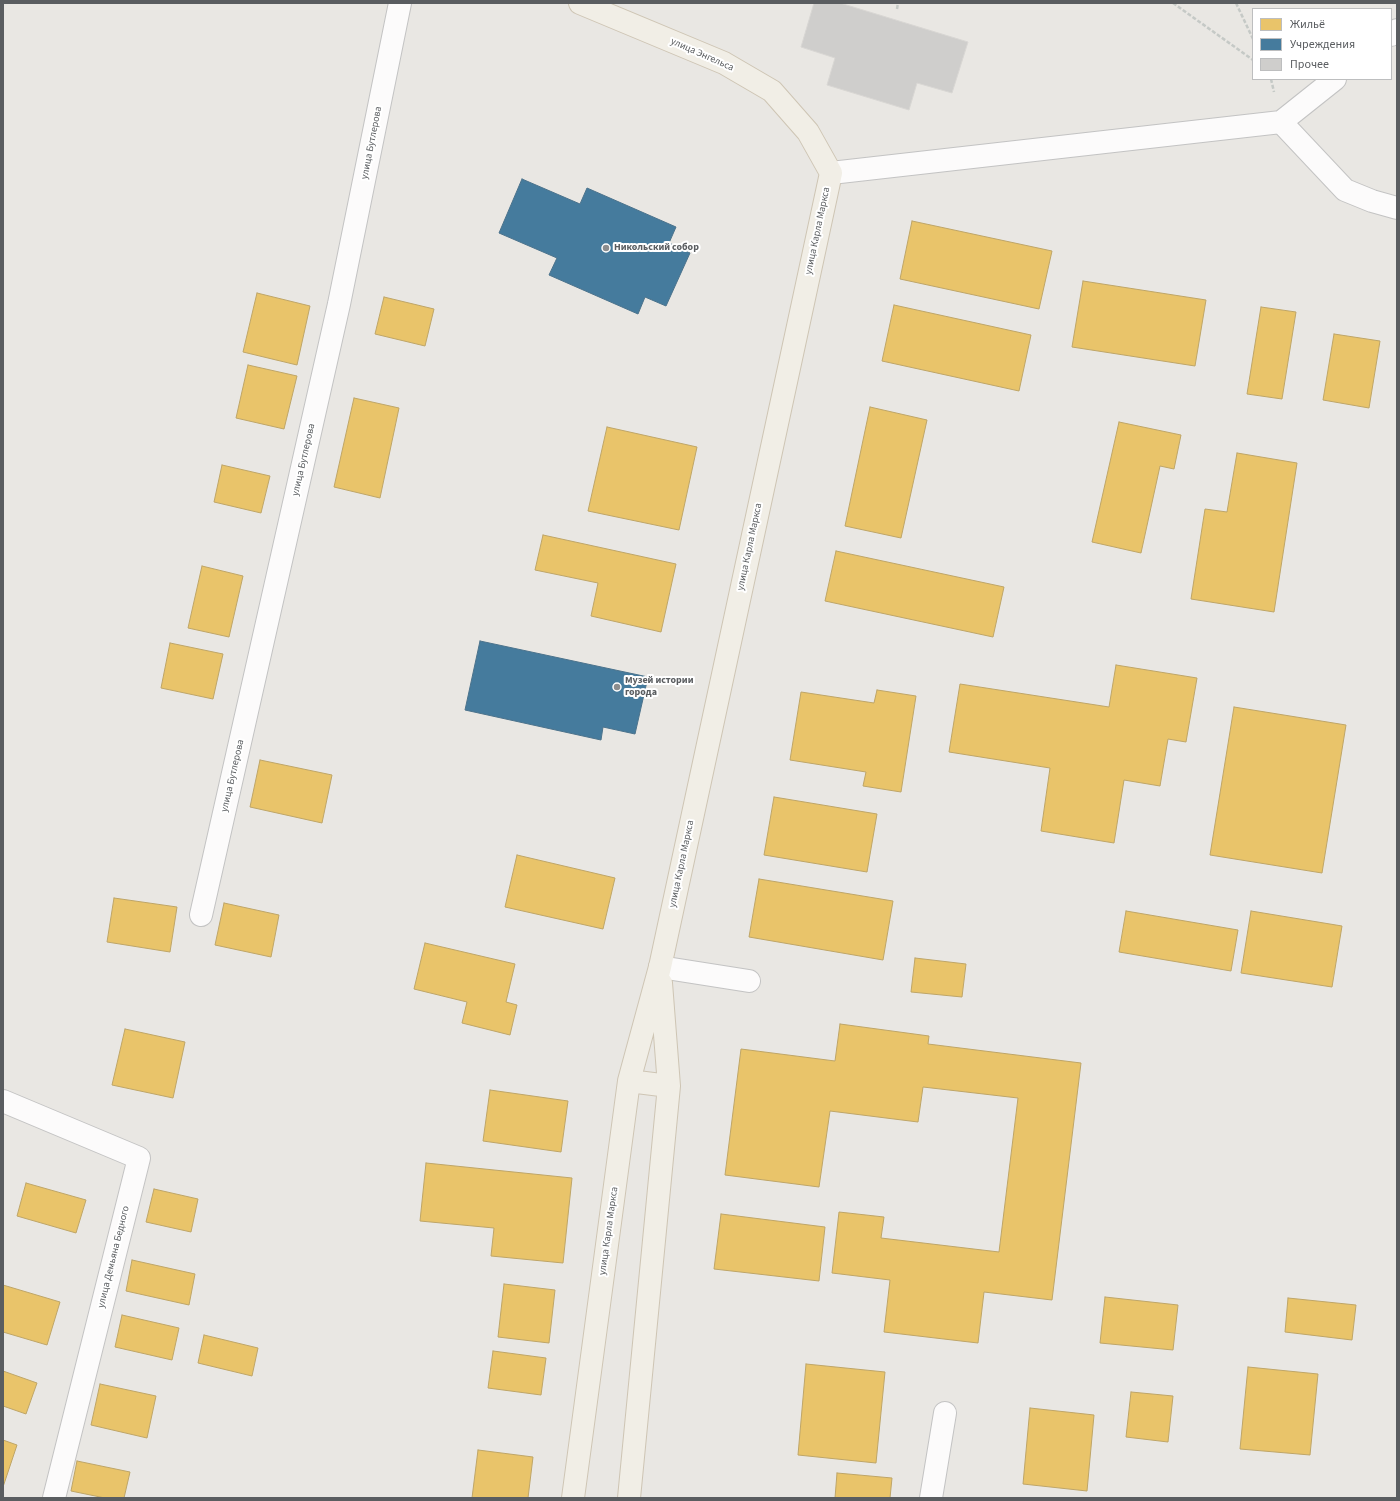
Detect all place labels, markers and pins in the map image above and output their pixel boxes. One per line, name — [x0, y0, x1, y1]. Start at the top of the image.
place label: Никольский собор — [614, 242, 699, 254]
marker: Никольский собор — [601, 243, 611, 253]
place label: Музей истории города — [625, 675, 693, 698]
marker: Музей истории города — [612, 682, 622, 692]

